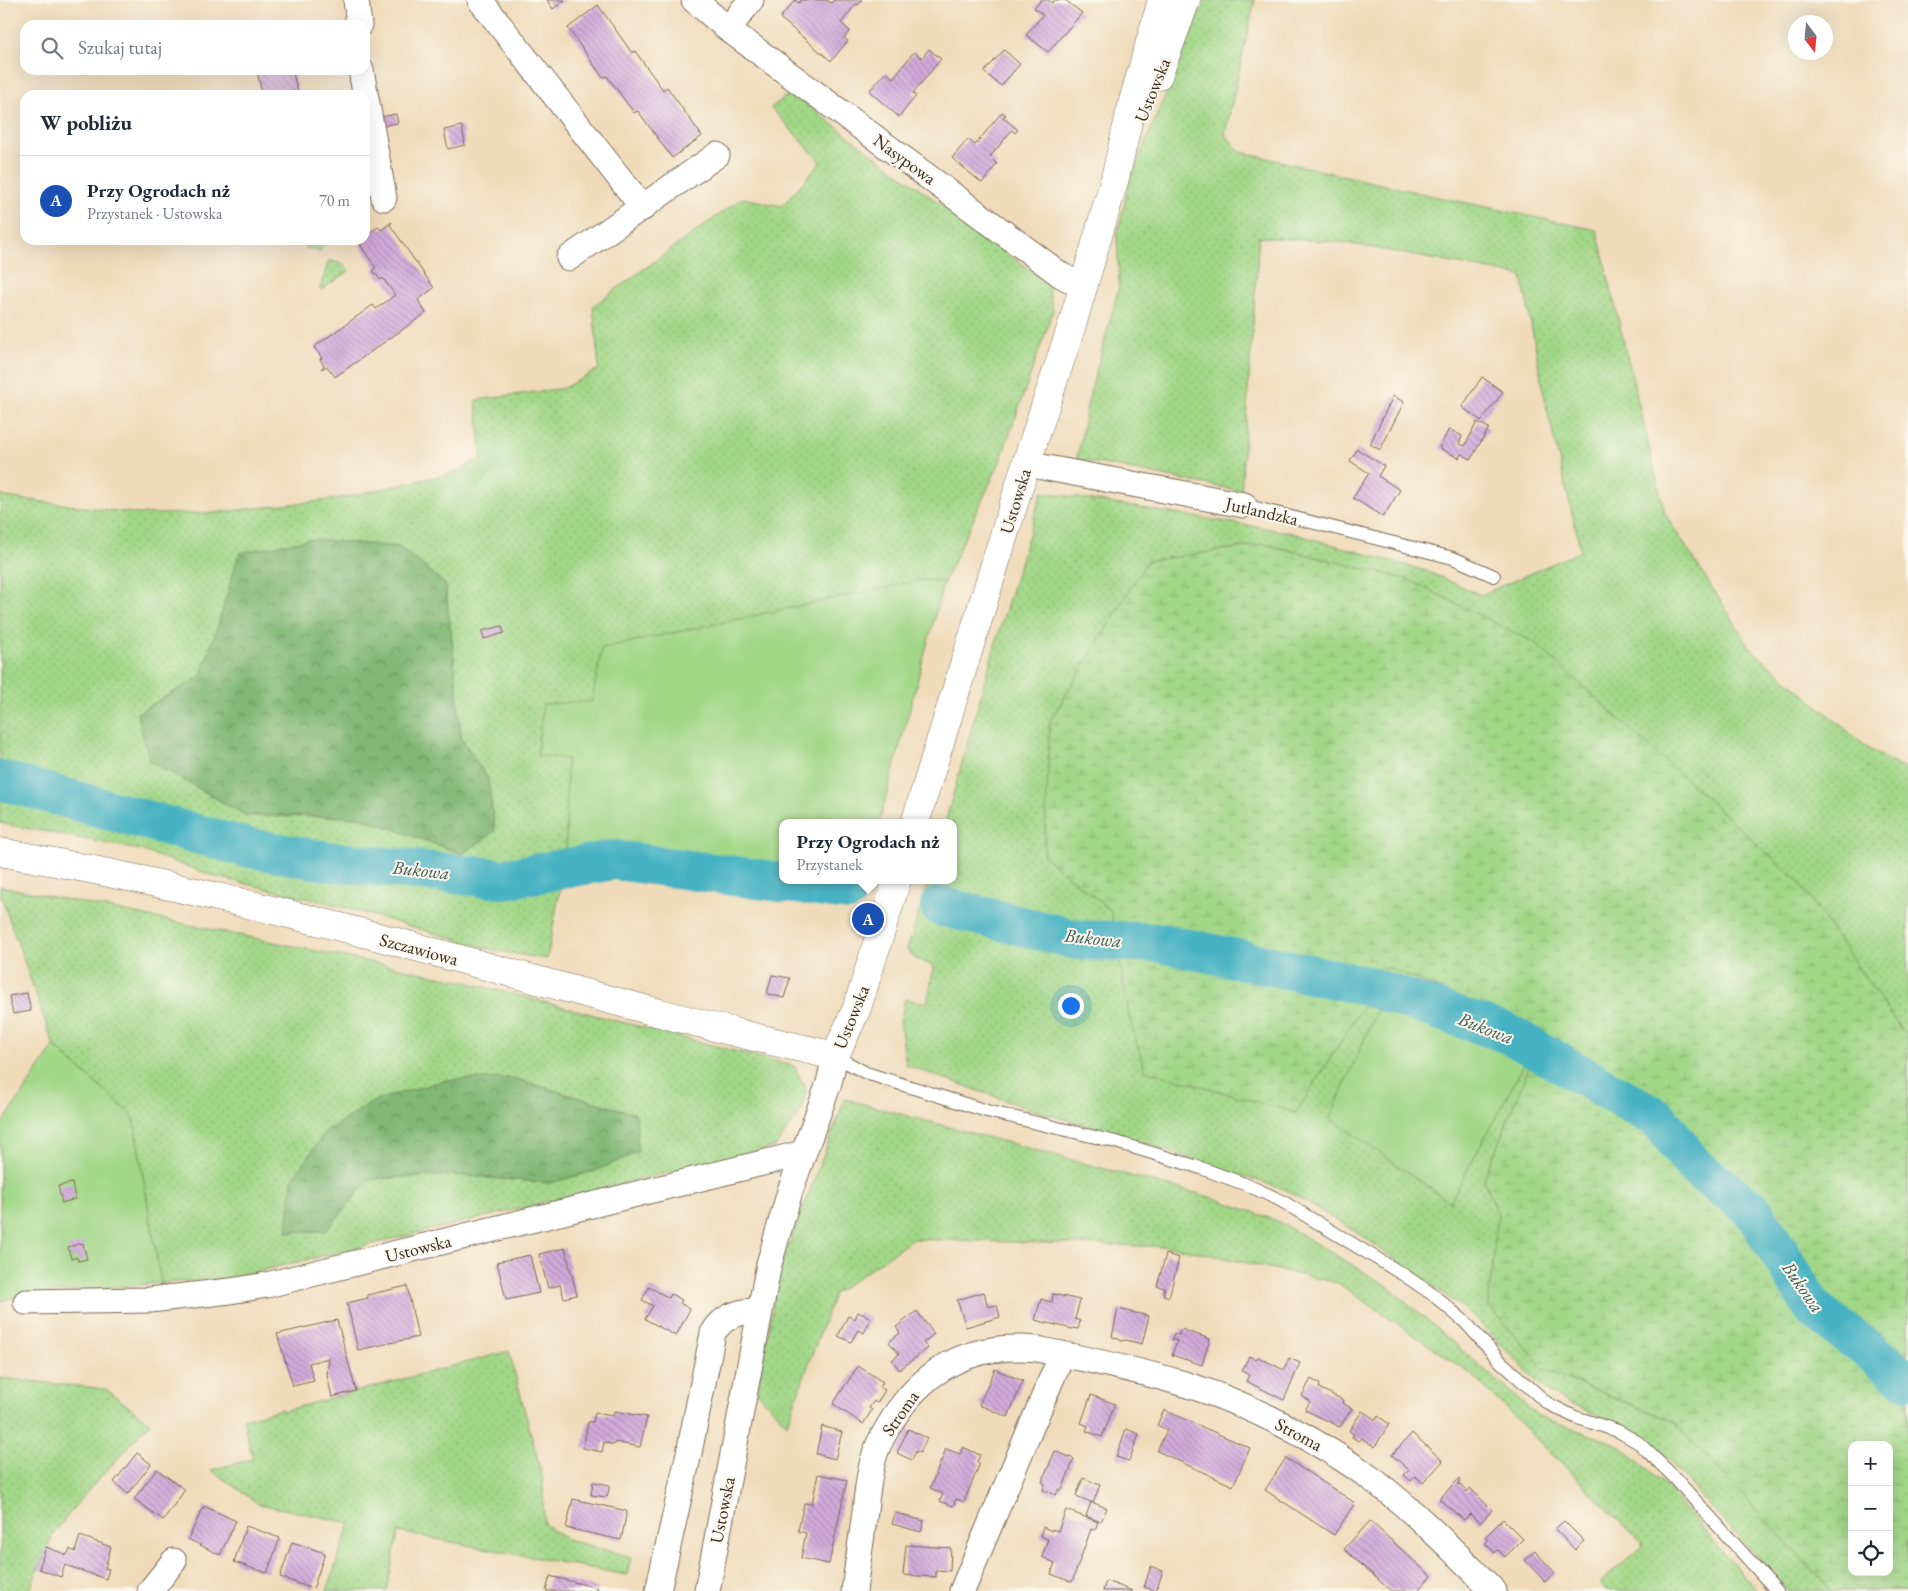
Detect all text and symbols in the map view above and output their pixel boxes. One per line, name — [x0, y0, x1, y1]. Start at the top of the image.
north arrow — [1788, 15, 1833, 60]
search box — [20, 20, 370, 75]
icon: search — [38, 34, 66, 62]
text: Szukaj tutaj — [78, 35, 162, 60]
street label: Ustowska — [1129, 54, 1176, 125]
text: W pobliżu — [40, 109, 132, 136]
street label: Nasypowa — [869, 128, 942, 190]
text: Przy Ogrodach nż — [87, 178, 230, 203]
text: A — [50, 190, 62, 211]
text: 70 m — [319, 190, 350, 211]
text: Przystanek · Ustowska — [87, 203, 222, 224]
street label: Ustowska — [994, 465, 1036, 536]
street label: Jutlandzka — [1222, 491, 1301, 531]
popup — [779, 819, 957, 884]
text: Przy Ogrodach nż — [796, 829, 940, 854]
water label: Bukowa — [390, 854, 451, 885]
text: Przystanek — [796, 854, 862, 875]
pin: A — [852, 900, 884, 938]
water label: Bukowa — [1062, 922, 1123, 953]
street label: Szczawiowa — [377, 928, 462, 971]
street label: Ustowska — [828, 981, 875, 1052]
your location — [1058, 993, 1084, 1019]
water label: Bukowa — [1454, 1006, 1517, 1050]
street label: Ustowska — [383, 1229, 454, 1267]
water label: Bukowa — [1776, 1256, 1830, 1318]
street label: Stroma — [876, 1385, 924, 1440]
street label: Stroma — [1271, 1412, 1327, 1456]
map controls — [1848, 1441, 1893, 1576]
button: + — [1848, 1441, 1893, 1486]
street label: Ustowska — [704, 1474, 740, 1545]
button: − — [1848, 1486, 1893, 1531]
button: locate — [1848, 1531, 1893, 1576]

